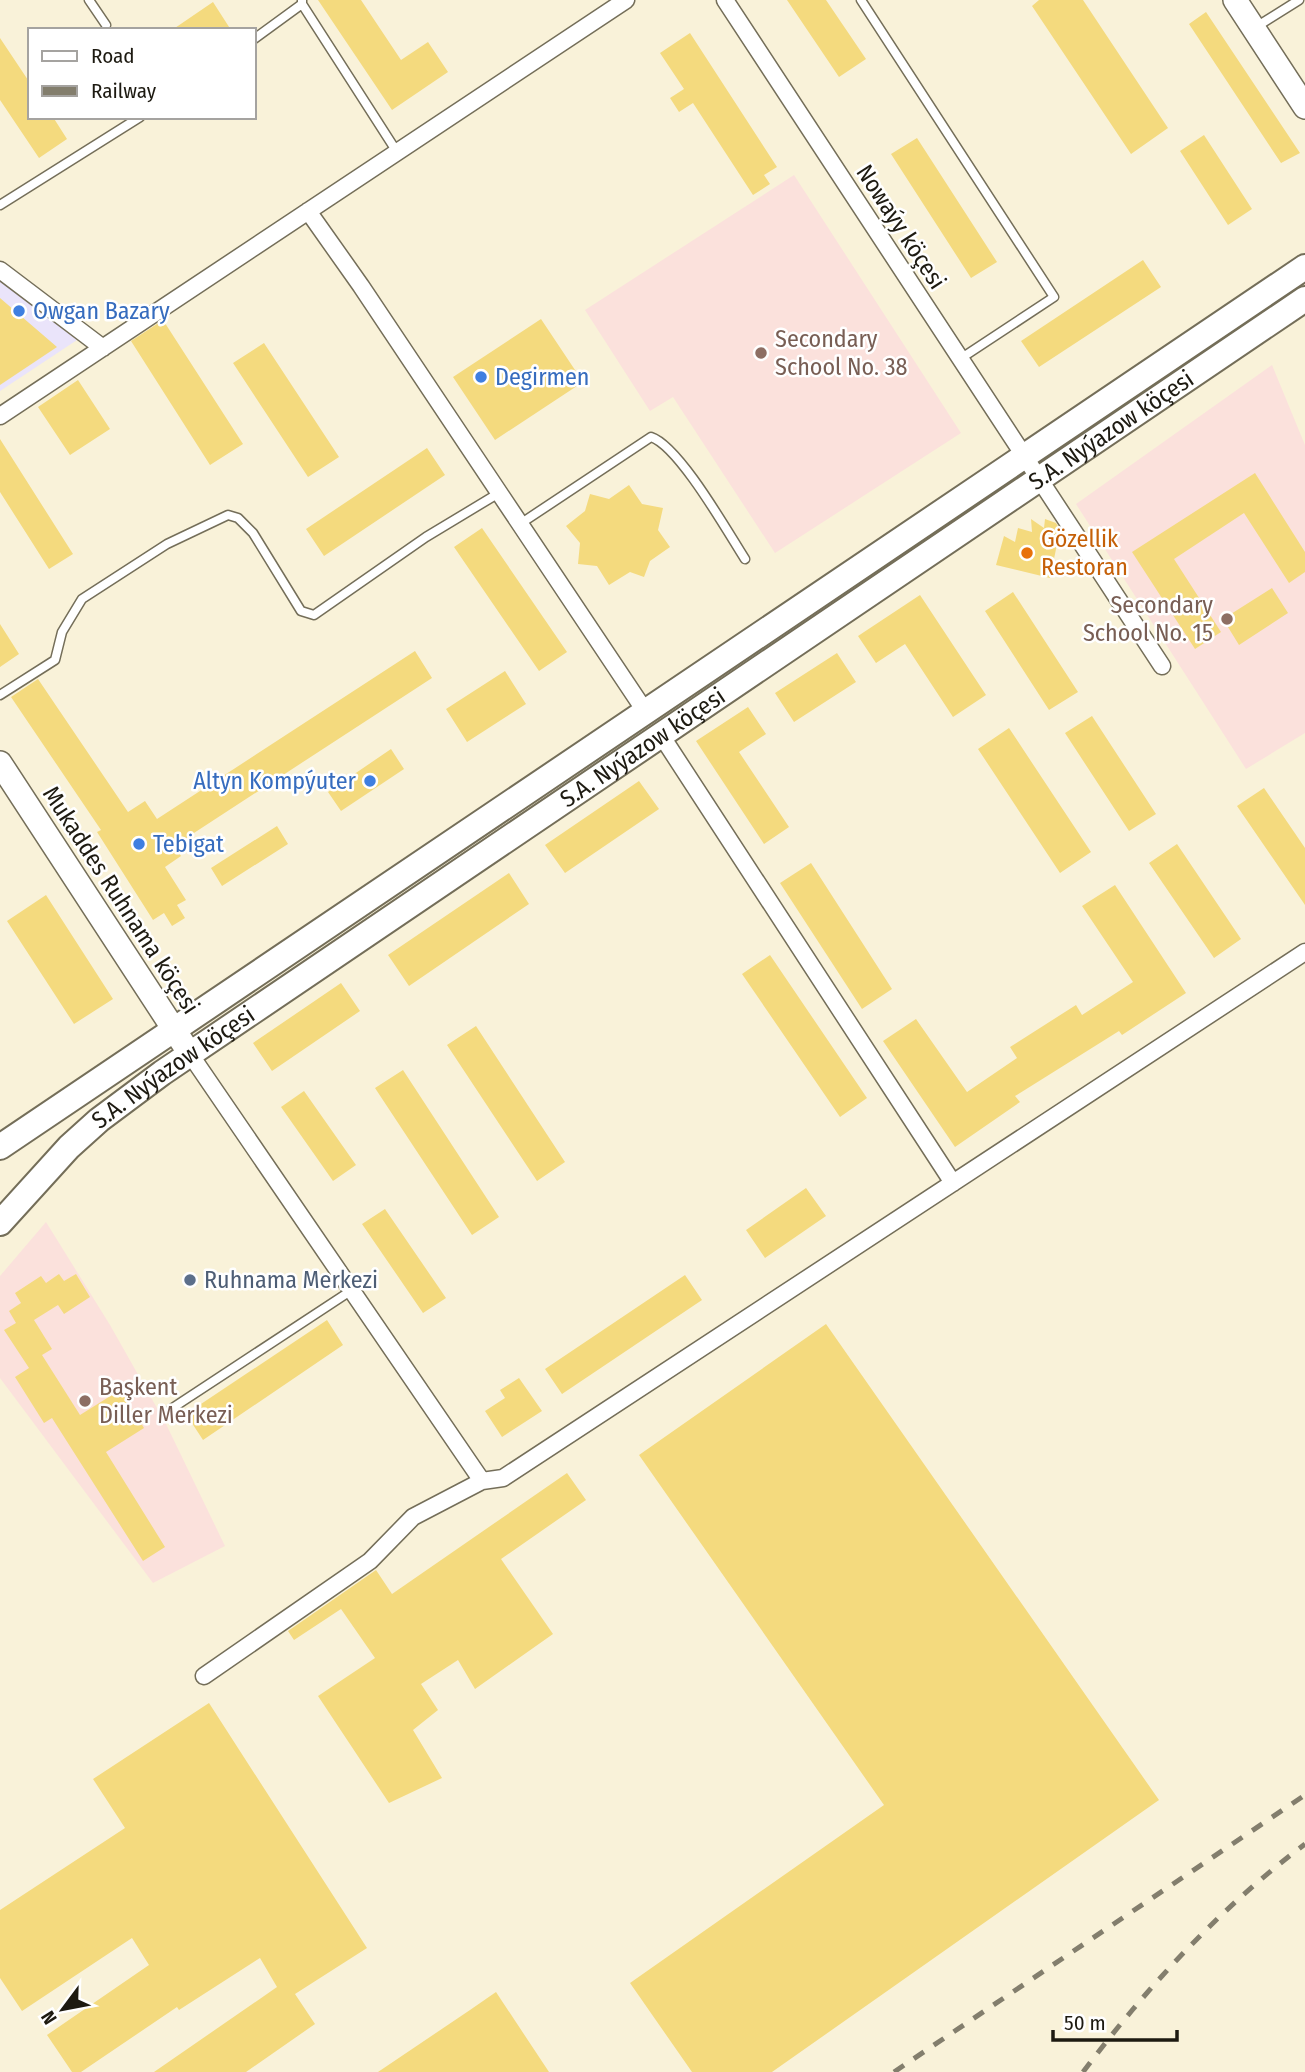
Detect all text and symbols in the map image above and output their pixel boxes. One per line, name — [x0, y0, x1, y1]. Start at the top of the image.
legend — [28, 28, 256, 119]
text: Road — [91, 43, 135, 69]
text: Railway — [91, 78, 157, 104]
street label: Nowaýy köçesi — [850, 160, 952, 294]
place label: Owgan Bazary — [33, 297, 170, 325]
marker: Owgan Bazary — [11, 303, 27, 319]
place label: Secondary School No. 38 — [775, 325, 908, 381]
marker: Secondary School No. 38 — [753, 345, 769, 361]
place label: Degirmen — [495, 363, 589, 391]
street label: S.A. Nyýazow köçesi — [1024, 365, 1199, 496]
marker: Degirmen — [473, 369, 489, 385]
place label: Gözellik Restoran — [1041, 525, 1128, 581]
marker: Gözellik Restoran — [1019, 545, 1035, 561]
place label: Secondary School No. 15 — [1083, 591, 1213, 647]
marker: Secondary School No. 15 — [1219, 611, 1235, 627]
street label: S.A. Nyýazow köçesi — [555, 682, 730, 813]
place label: Altyn Kompýuter — [193, 767, 357, 795]
marker: Altyn Kompýuter — [362, 773, 378, 789]
street label: Mukaddes Ruhnama köçesi — [37, 781, 205, 1019]
place label: Tebigat — [153, 830, 224, 858]
marker: Tebigat — [131, 836, 147, 852]
street label: S.A. Nyýazow köçesi — [86, 1000, 260, 1134]
place label: Ruhnama Merkezi — [204, 1266, 378, 1294]
marker: Ruhnama Merkezi — [182, 1272, 198, 1288]
place label: Başkent Diller Merkezi — [99, 1373, 233, 1429]
marker: Başkent Diller Merkezi — [77, 1393, 93, 1409]
north arrow — [28, 1974, 98, 2044]
scale bar — [1053, 1998, 1177, 2042]
text: N — [36, 2007, 62, 2029]
text: 50 m — [1064, 2010, 1106, 2036]

